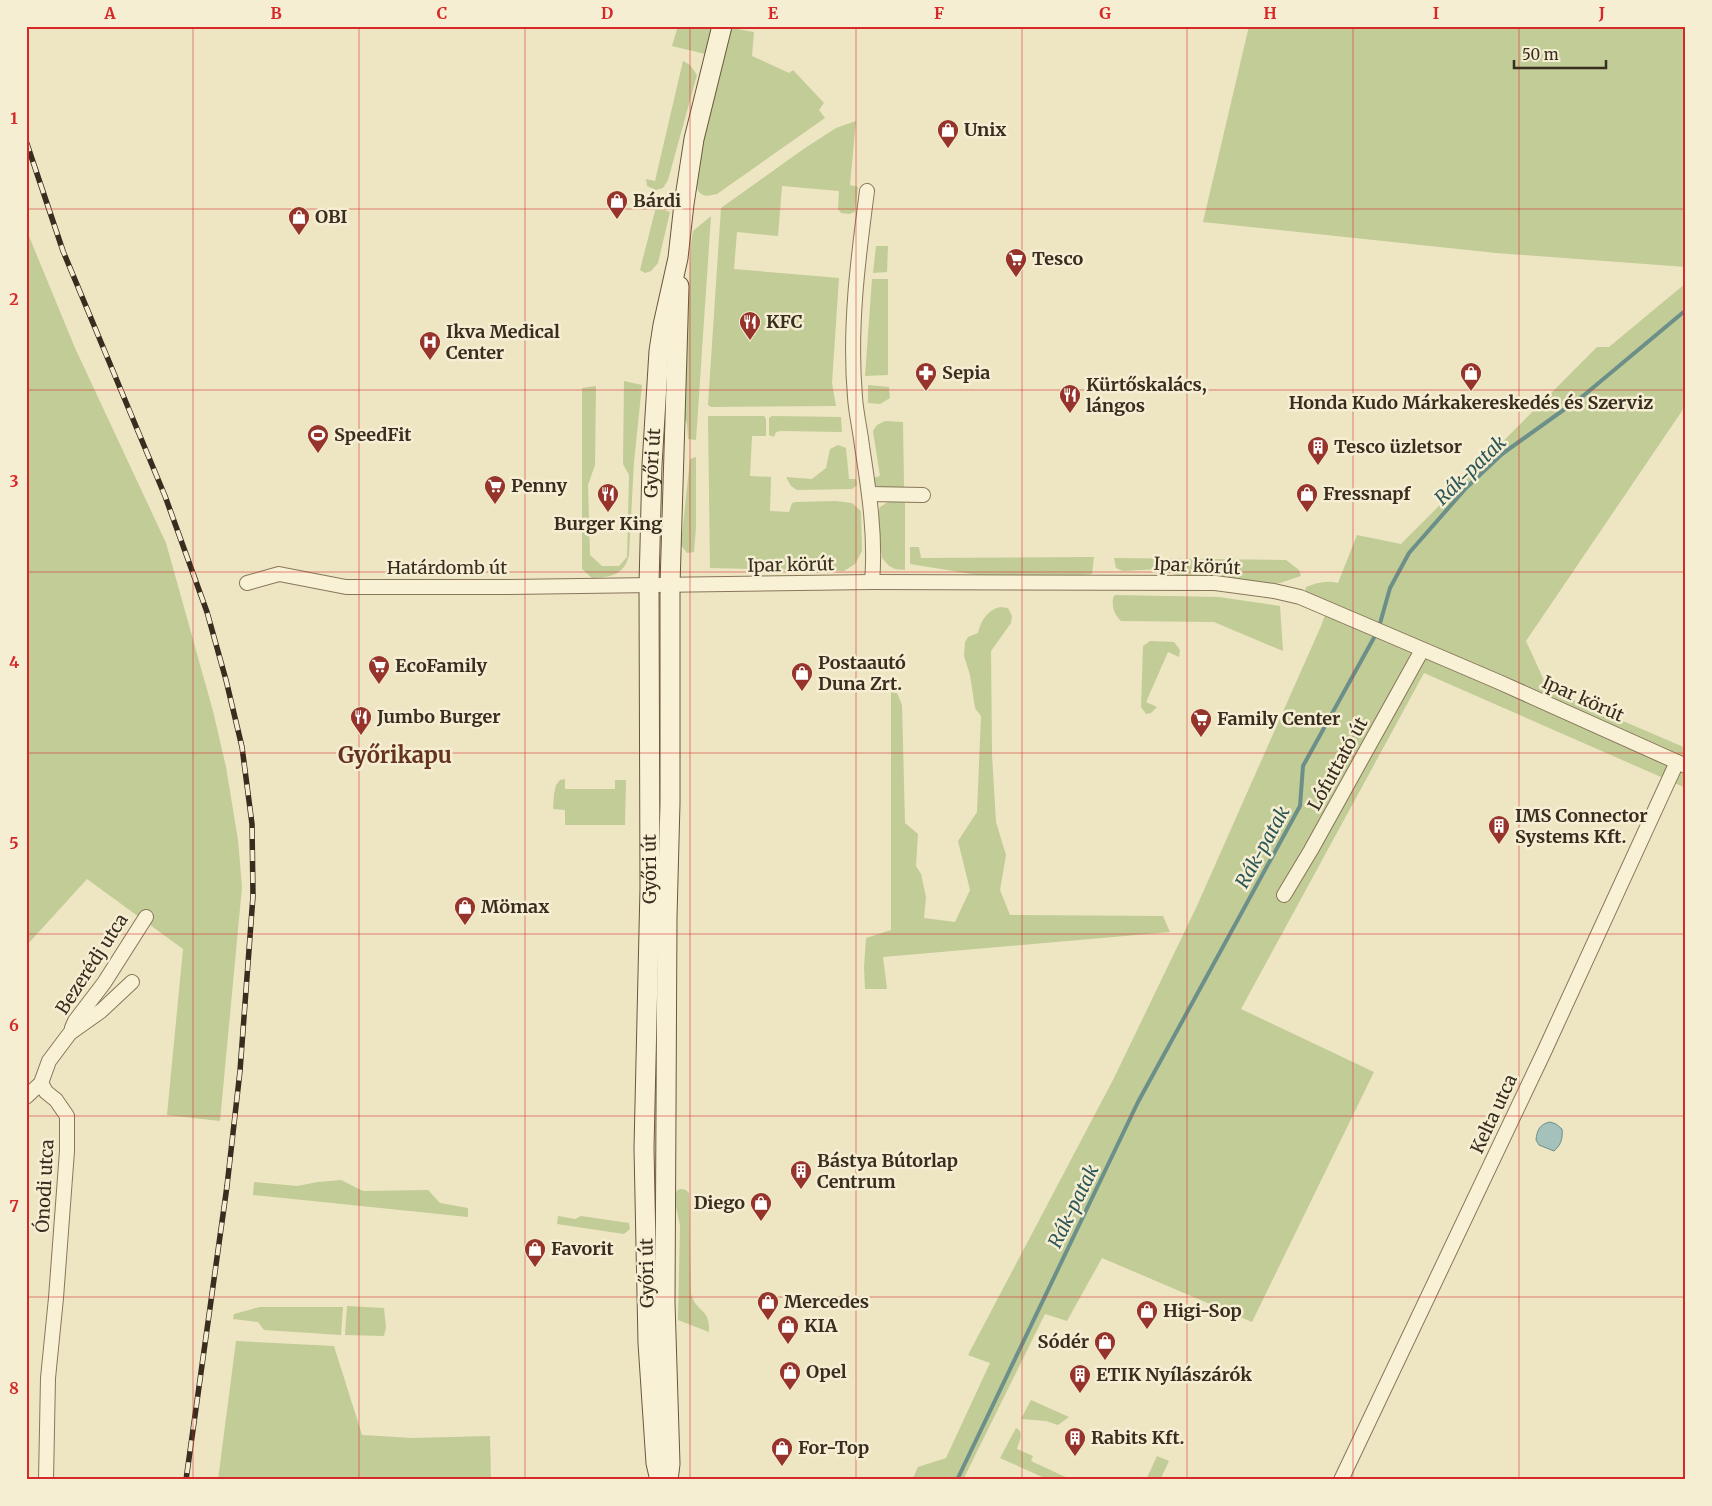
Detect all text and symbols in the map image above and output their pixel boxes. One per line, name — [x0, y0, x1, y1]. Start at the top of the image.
text: A — [103, 3, 116, 23]
text: B — [270, 3, 282, 23]
text: C — [437, 3, 447, 23]
text: D — [601, 3, 613, 23]
text: E — [768, 3, 779, 23]
text: F — [934, 3, 944, 23]
text: G — [1099, 3, 1111, 23]
text: H — [1263, 3, 1277, 23]
text: I — [1433, 3, 1439, 23]
text: J — [1598, 3, 1605, 23]
scale bar — [1514, 38, 1607, 70]
text: 50 m — [1522, 45, 1559, 64]
text: 1 — [10, 108, 18, 128]
shop icon: Unix — [936, 118, 960, 149]
place label: Unix — [964, 118, 1006, 141]
shop icon: Bárdi — [605, 189, 629, 220]
place label: Bárdi — [633, 189, 681, 212]
shop icon: OBI — [287, 205, 311, 236]
place label: OBI — [315, 205, 347, 228]
supermarket icon: Tesco — [1004, 247, 1028, 278]
place label: Tesco — [1032, 247, 1084, 270]
text: 2 — [9, 289, 19, 309]
restaurant icon: KFC — [738, 310, 762, 341]
place label: KFC — [766, 310, 803, 333]
place label: Ikva Medical Center — [446, 320, 560, 364]
hospital icon: Ikva Medical Center — [418, 330, 442, 361]
pharmacy icon: Sepia — [914, 361, 938, 392]
place label: Sepia — [942, 361, 990, 384]
shop icon: Honda Kudo Márkakereskedés és Szerviz — [1459, 361, 1483, 392]
place label: Kürtőskalács, lángos — [1086, 373, 1207, 417]
restaurant icon: Kürtőskalács, lángos — [1058, 383, 1082, 414]
place label: Honda Kudo Márkakereskedés és Szerviz — [1289, 391, 1653, 414]
sports icon: SpeedFit — [306, 423, 330, 454]
place label: SpeedFit — [334, 423, 412, 446]
street label: Győri út — [639, 427, 665, 498]
water label: Rák-patak — [1429, 430, 1511, 510]
building icon: Tesco üzletsor — [1306, 435, 1330, 466]
place label: Tesco üzletsor — [1334, 435, 1462, 458]
text: 3 — [9, 471, 19, 491]
supermarket icon: Penny — [483, 474, 507, 505]
place label: Penny — [511, 474, 567, 497]
restaurant icon: Burger King — [596, 482, 620, 513]
shop icon: Fressnapf — [1295, 482, 1319, 513]
place label: Fressnapf — [1323, 482, 1411, 505]
place label: Burger King — [554, 512, 662, 535]
street label: Ipar körút — [747, 552, 835, 577]
street label: Ipar körút — [1153, 552, 1241, 579]
street label: Határdomb út — [387, 556, 507, 579]
place label: Postaautó Duna Zrt. — [818, 651, 906, 695]
text: 4 — [9, 652, 19, 672]
supermarket icon: EcoFamily — [367, 654, 391, 685]
place label: EcoFamily — [395, 654, 487, 677]
shop icon: Postaautó Duna Zrt. — [790, 661, 814, 692]
street label: Ipar körút — [1539, 670, 1628, 727]
restaurant icon: Jumbo Burger — [349, 705, 373, 736]
place label: Jumbo Burger — [376, 705, 501, 728]
supermarket icon: Family Center — [1189, 707, 1213, 738]
place label: Family Center — [1217, 707, 1340, 730]
street label: Lófuttató út — [1303, 713, 1373, 814]
district label: Győrikapu — [338, 741, 452, 769]
water label: Rák-patak — [1230, 801, 1295, 892]
place label: IMS Connector Systems Kft. — [1515, 804, 1648, 848]
building icon: IMS Connector Systems Kft. — [1487, 814, 1511, 845]
text: 5 — [9, 833, 19, 853]
street label: Győri út — [638, 834, 661, 904]
shop icon: Mömax — [453, 895, 477, 926]
place label: Mömax — [481, 895, 549, 918]
street label: Bezerédj utca — [50, 909, 133, 1018]
text: 6 — [9, 1015, 19, 1035]
street label: Kelta utca — [1465, 1070, 1522, 1157]
street label: Ónodi utca — [31, 1138, 58, 1233]
place label: Bástya Bútorlap Centrum — [817, 1149, 958, 1193]
building icon: Bástya Bútorlap Centrum — [789, 1159, 813, 1190]
water label: Rák-patak — [1042, 1160, 1104, 1252]
place label: Diego — [694, 1191, 745, 1214]
shop icon: Diego — [749, 1191, 773, 1222]
text: 7 — [9, 1196, 19, 1216]
shop icon: Favorit — [523, 1237, 547, 1268]
place label: Favorit — [551, 1237, 615, 1260]
street label: Győri út — [634, 1238, 659, 1308]
shop icon: Mercedes — [756, 1290, 780, 1321]
place label: Mercedes — [784, 1290, 869, 1313]
shop icon: Higi-Sop — [1135, 1299, 1159, 1330]
place label: Higi-Sop — [1163, 1299, 1242, 1322]
shop icon: KIA — [776, 1314, 800, 1345]
place label: KIA — [804, 1314, 838, 1337]
place label: Sódér — [1038, 1330, 1089, 1353]
shop icon: Sódér — [1093, 1330, 1117, 1361]
shop icon: Opel — [778, 1360, 802, 1391]
place label: Opel — [806, 1360, 847, 1383]
building icon: ETIK Nyílászárók — [1068, 1363, 1092, 1394]
place label: ETIK Nyílászárók — [1096, 1363, 1252, 1386]
text: 8 — [9, 1378, 19, 1398]
building icon: Rabits Kft. — [1063, 1426, 1087, 1457]
place label: Rabits Kft. — [1091, 1426, 1185, 1449]
shop icon: For-Top — [770, 1436, 794, 1467]
place label: For-Top — [798, 1436, 869, 1459]

